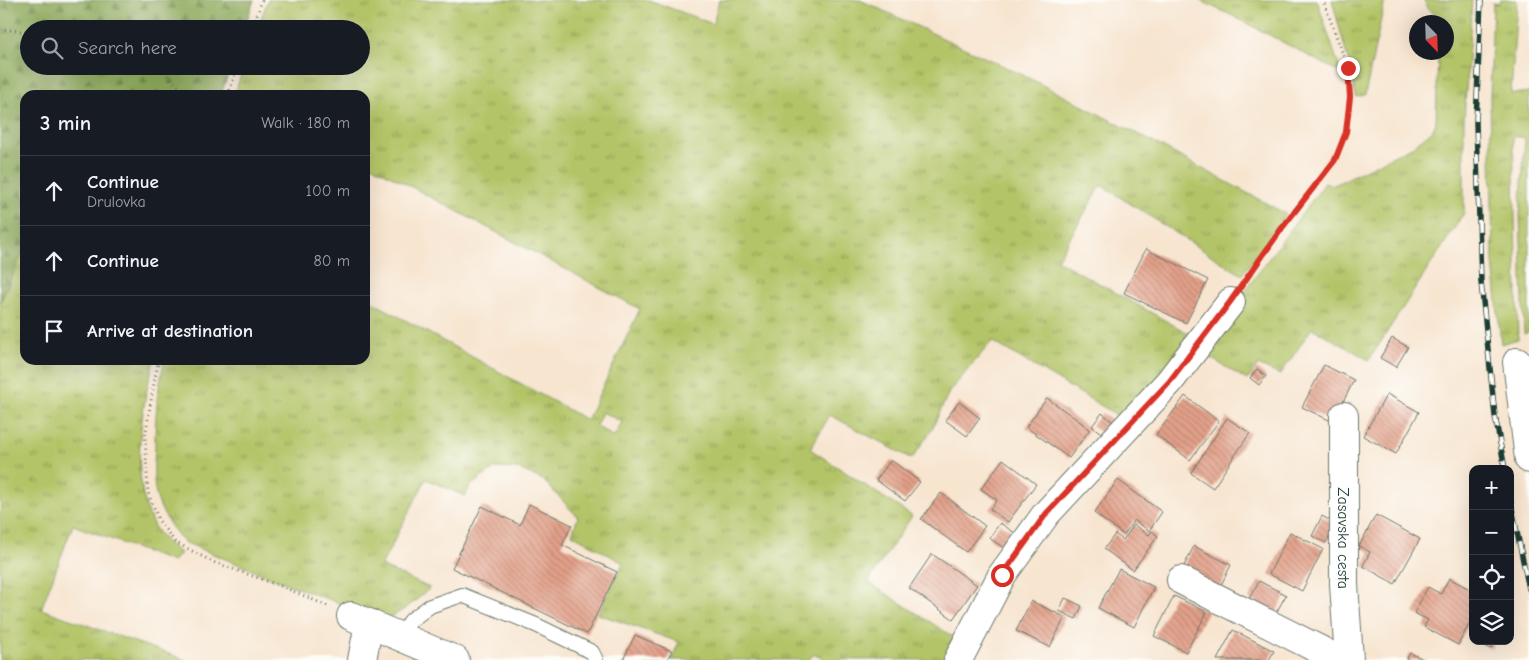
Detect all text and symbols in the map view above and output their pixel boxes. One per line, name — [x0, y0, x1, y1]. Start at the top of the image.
north arrow — [1409, 15, 1454, 60]
search box — [20, 20, 370, 75]
icon: search — [38, 34, 66, 62]
text: Search here — [78, 37, 177, 59]
route end — [1337, 57, 1360, 80]
text: 3 min — [40, 111, 91, 135]
text: Walk · 180 m — [261, 114, 350, 132]
text: Continue — [87, 171, 159, 193]
icon: ahead — [40, 177, 68, 205]
text: 100 m — [306, 182, 350, 200]
text: Drulovka — [87, 193, 146, 211]
icon: ahead — [40, 247, 68, 275]
text: Continue — [87, 250, 159, 272]
text: 80 m — [313, 252, 350, 270]
icon: arrive — [40, 317, 68, 345]
text: Arrive at destination — [87, 320, 253, 342]
map controls — [1469, 465, 1514, 645]
button: + — [1469, 465, 1514, 510]
street label: Zasavska cesta — [1334, 487, 1352, 589]
button: − — [1469, 510, 1514, 555]
button: locate — [1469, 555, 1514, 600]
route start — [991, 564, 1014, 587]
button: layers — [1469, 600, 1514, 645]

